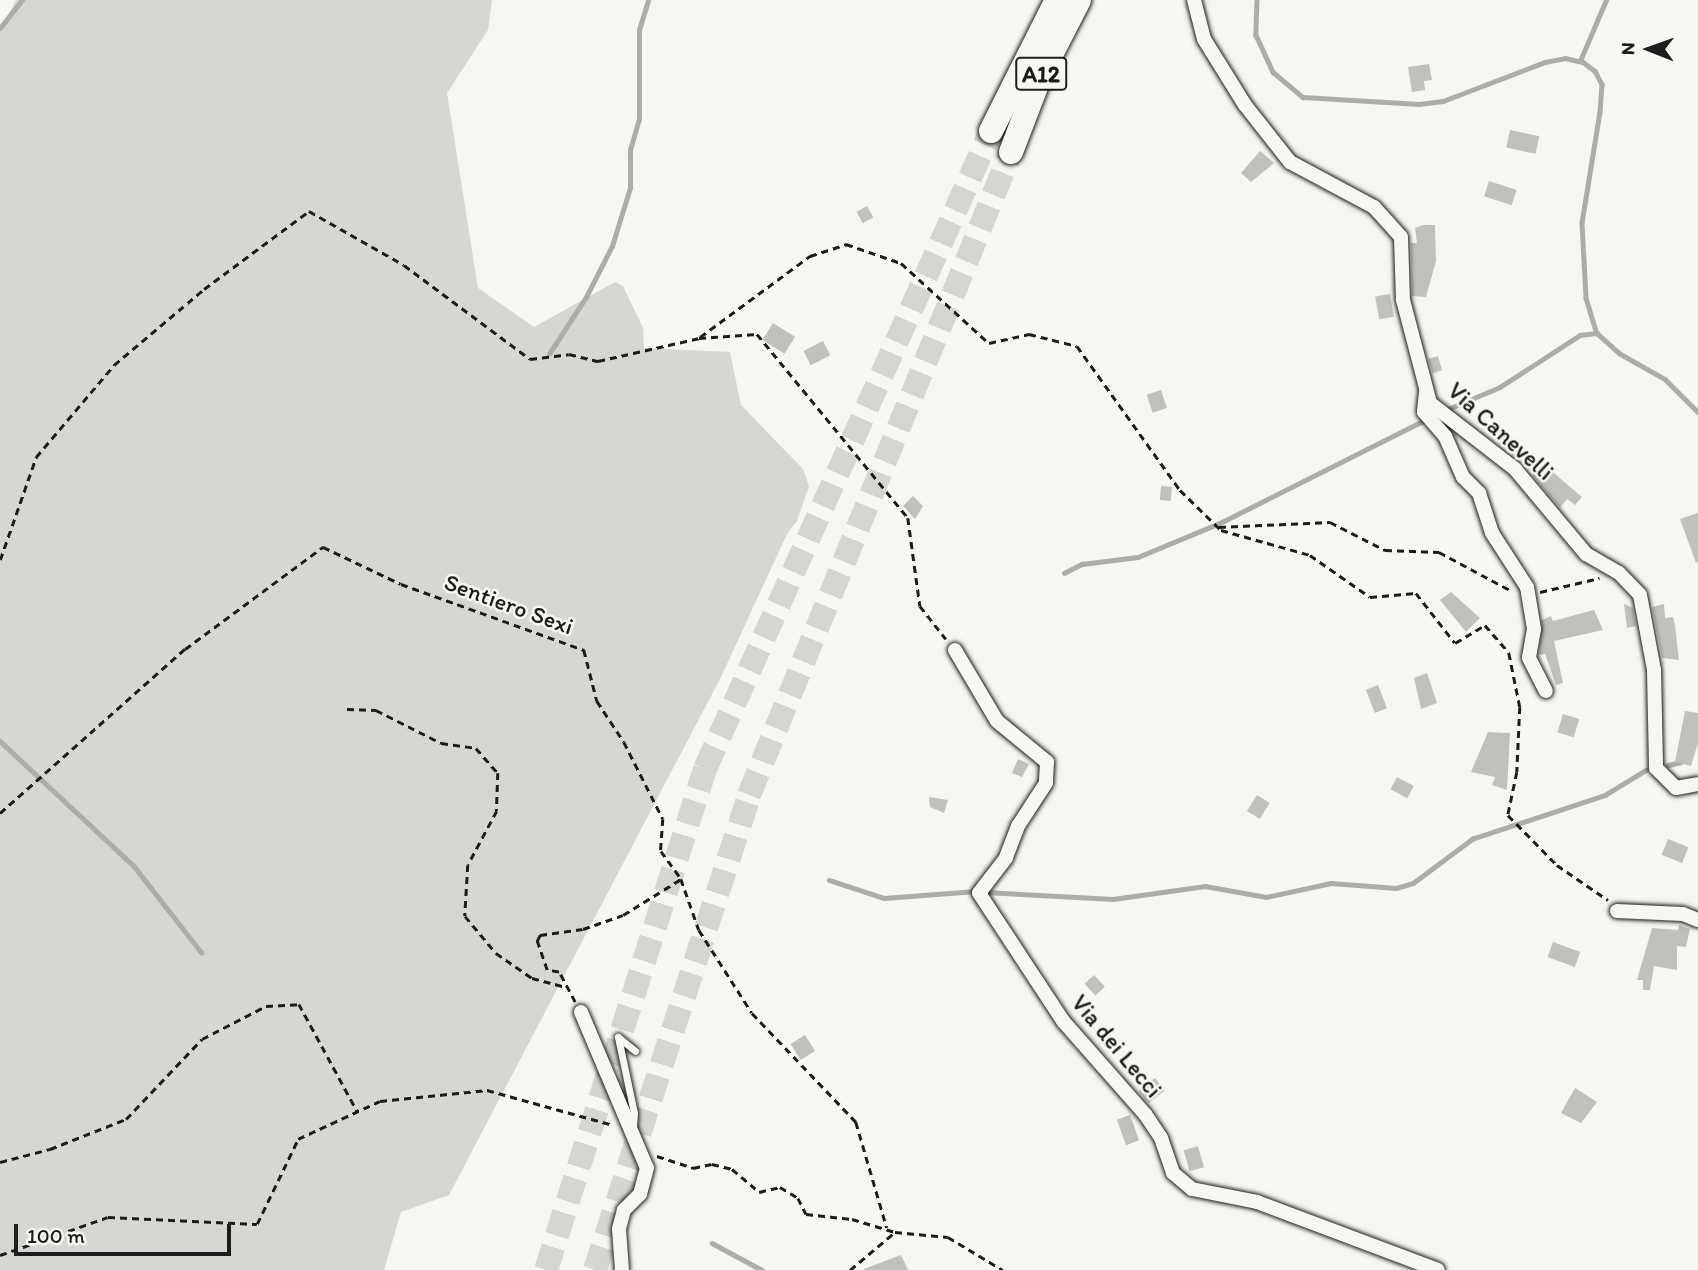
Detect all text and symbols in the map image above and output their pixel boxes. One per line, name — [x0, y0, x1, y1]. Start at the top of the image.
north arrow — [1614, 14, 1684, 84]
text: N — [1616, 42, 1639, 55]
road number: A12 — [1015, 54, 1067, 94]
street label: Via Canevelli — [1442, 376, 1560, 486]
street label: Sentiero Sexi — [440, 567, 578, 641]
street label: Via dei Lecci — [1066, 989, 1168, 1103]
scale bar — [18, 1210, 234, 1254]
text: 100 m — [27, 1223, 85, 1248]

